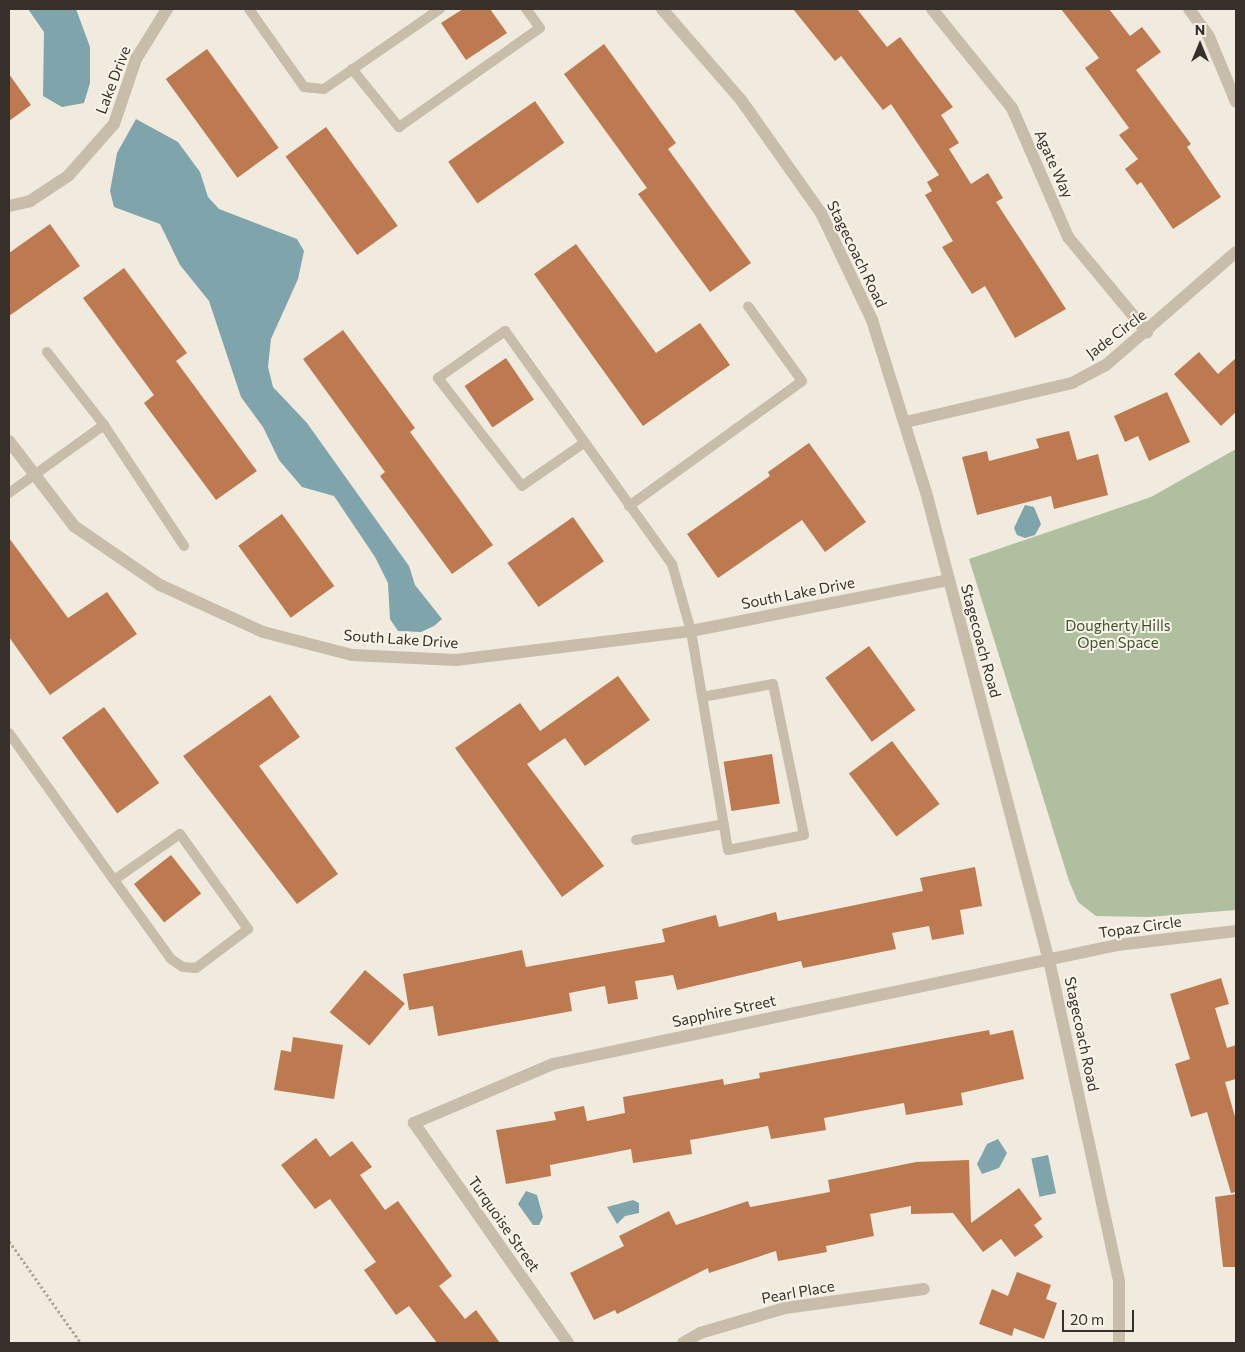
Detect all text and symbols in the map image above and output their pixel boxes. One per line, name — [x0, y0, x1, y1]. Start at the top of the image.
north arrow — [1175, 20, 1225, 70]
text: N — [1195, 21, 1205, 38]
street label: Lake Drive — [92, 44, 134, 116]
street label: Agate Way — [1031, 127, 1077, 201]
street label: Stagecoach Road — [823, 198, 891, 310]
street label: Jade Circle — [1082, 306, 1150, 362]
street label: South Lake Drive — [740, 573, 856, 613]
street label: Stagecoach Road — [957, 582, 1005, 700]
park label: Dougherty Hills Open Space — [1065, 616, 1171, 651]
street label: South Lake Drive — [343, 626, 459, 652]
street label: Topaz Circle — [1097, 912, 1183, 942]
street label: Stagecoach Road — [1061, 975, 1103, 1093]
street label: Sapphire Street — [670, 991, 778, 1031]
street label: Turquoise Street — [464, 1173, 544, 1275]
street label: Pearl Place — [760, 1277, 836, 1307]
scale bar — [1065, 1300, 1138, 1332]
text: 20 m — [1070, 1310, 1104, 1328]

